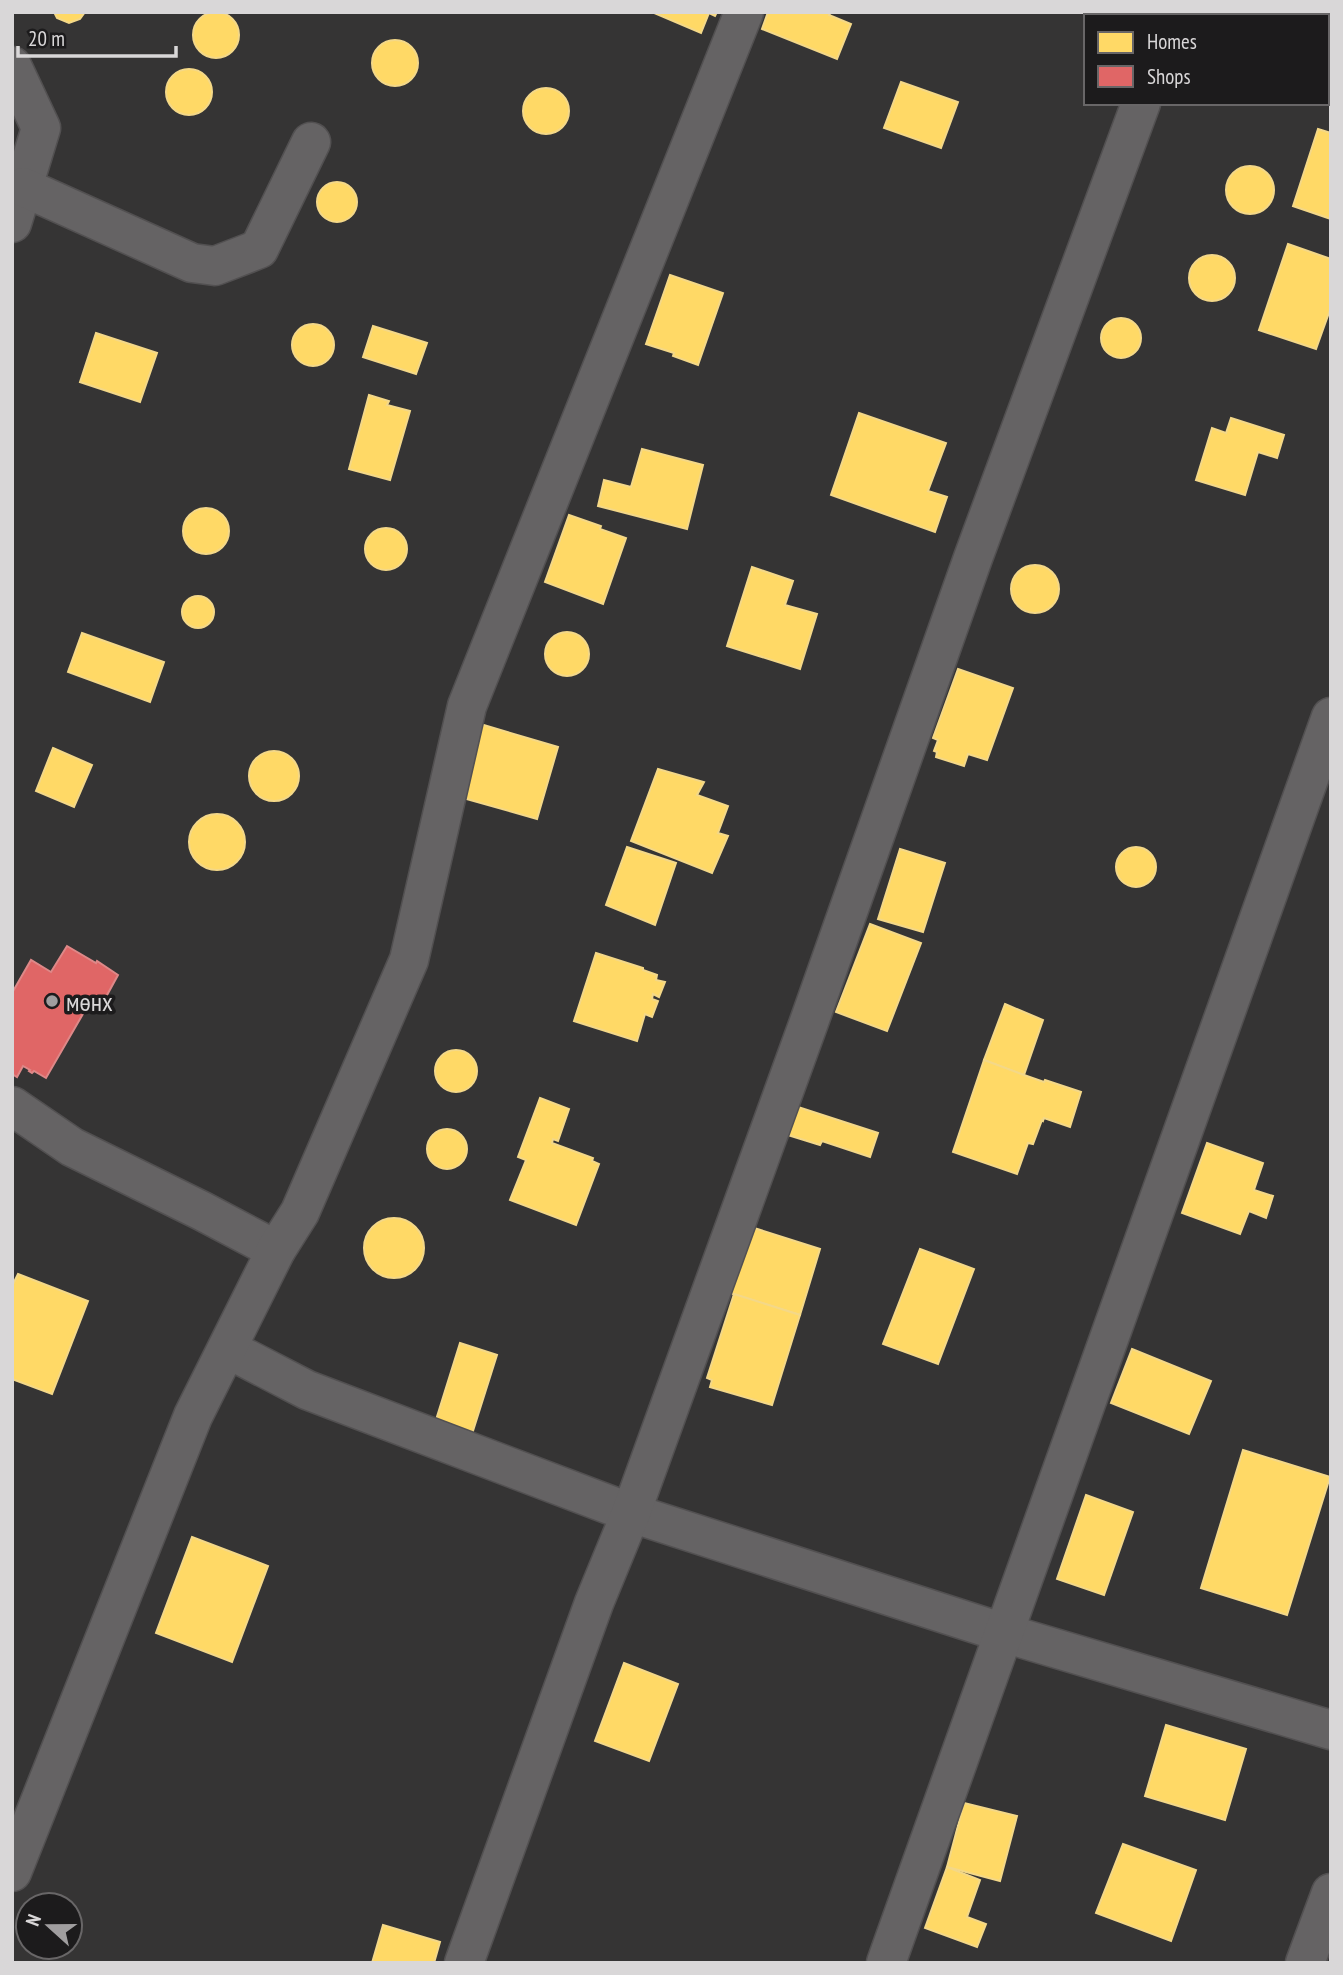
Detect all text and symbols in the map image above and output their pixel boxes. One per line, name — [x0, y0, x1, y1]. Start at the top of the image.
scale bar — [18, 14, 175, 58]
legend — [1084, 14, 1329, 105]
text: 20 m — [28, 25, 65, 52]
text: Homes — [1147, 28, 1197, 55]
text: Shops — [1147, 63, 1191, 90]
place label: мөнх — [66, 985, 113, 1018]
marker: мөнх — [44, 993, 60, 1009]
north arrow — [14, 1891, 84, 1961]
text: N — [20, 1911, 46, 1929]

